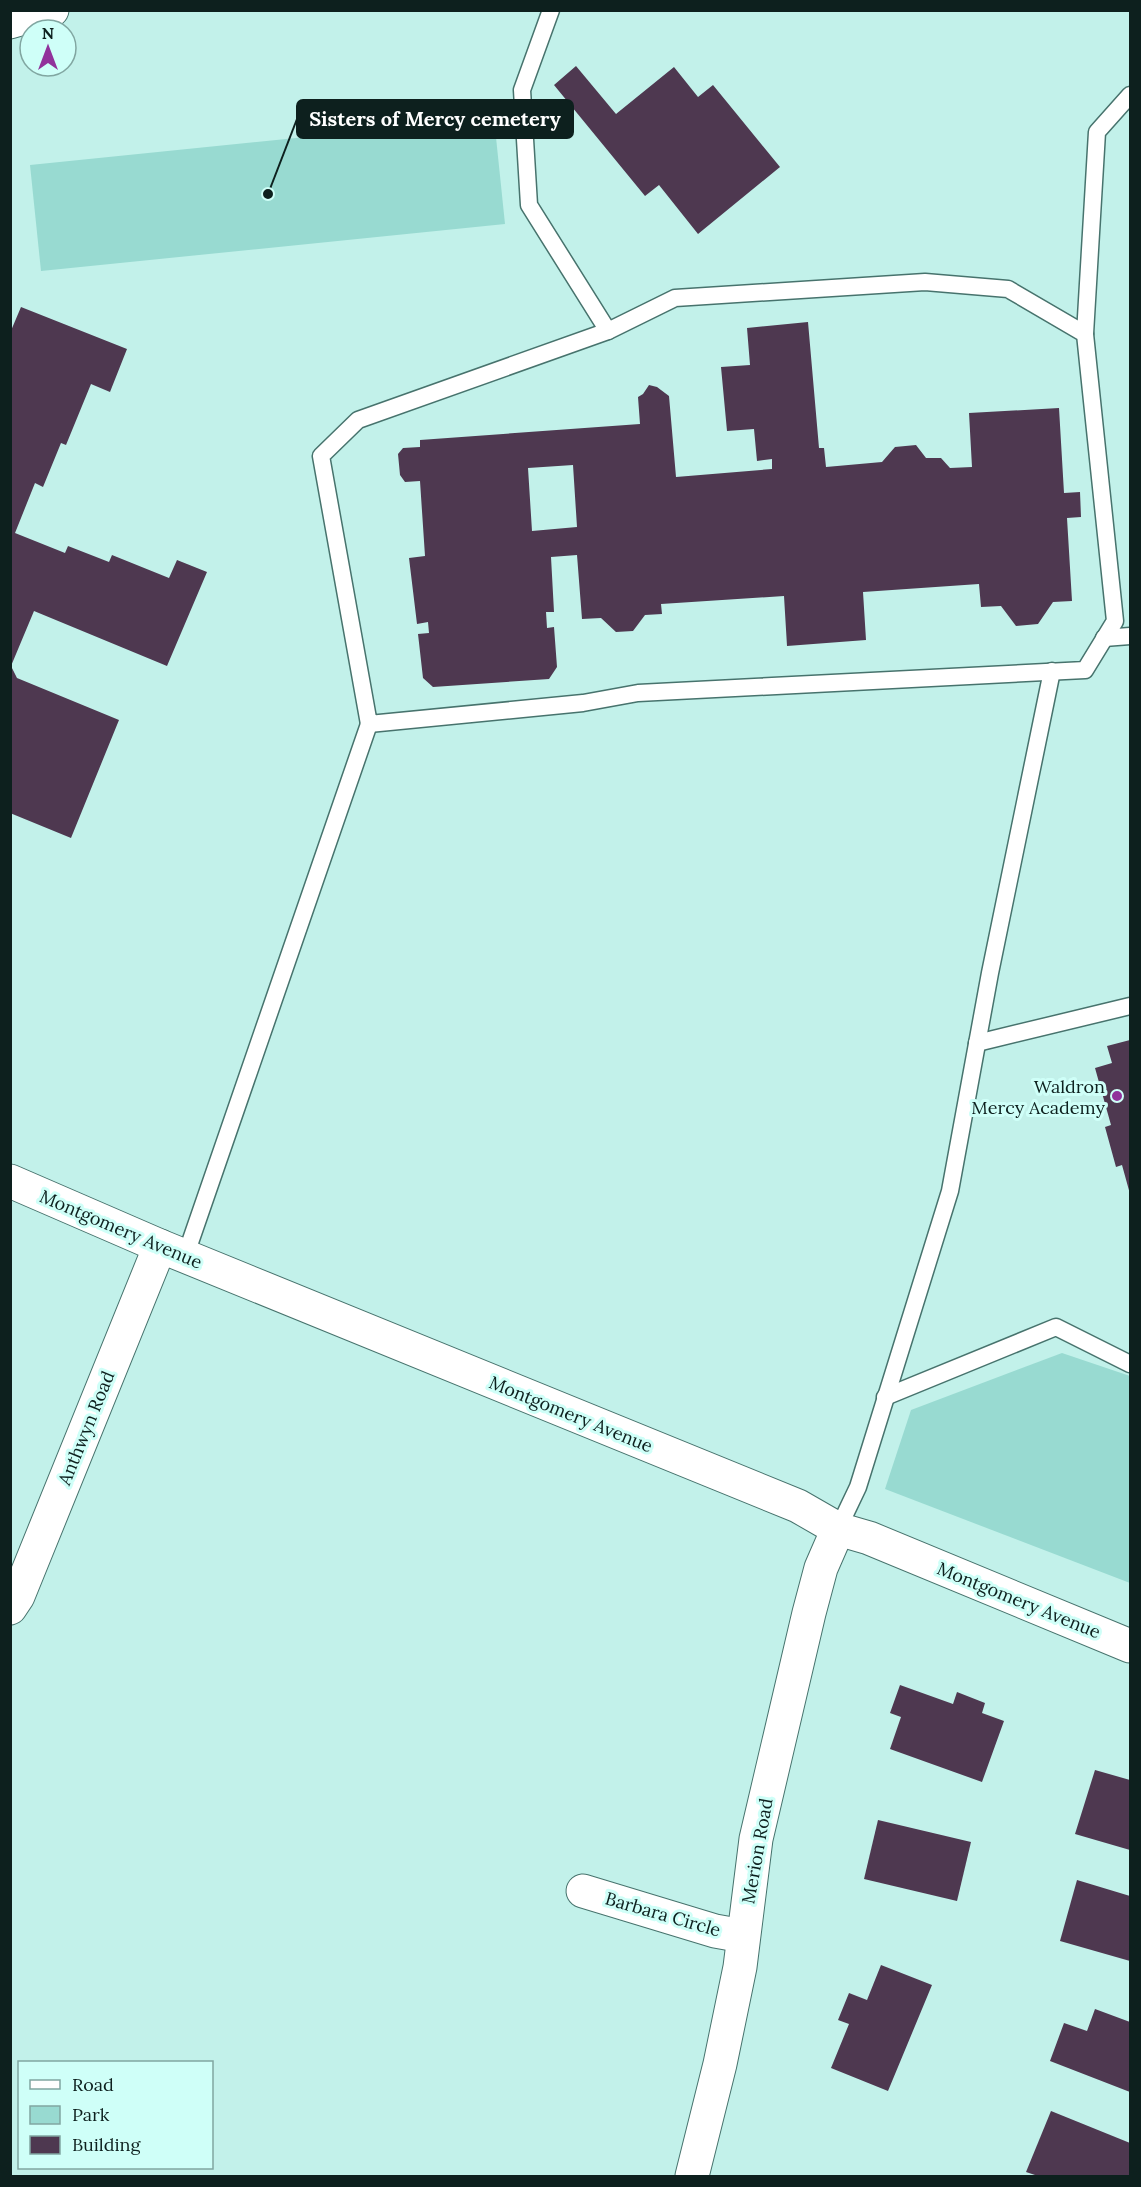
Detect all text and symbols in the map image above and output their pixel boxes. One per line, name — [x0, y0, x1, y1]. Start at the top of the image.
north arrow — [18, 18, 78, 78]
text: N — [42, 23, 54, 43]
callout: Sisters of Mercy cemetery — [297, 100, 573, 138]
text: Sisters of Mercy cemetery — [309, 106, 561, 131]
place label: Waldron Mercy Academy — [971, 1075, 1105, 1119]
marker: Waldron Mercy Academy — [1110, 1089, 1124, 1103]
street label: Montgomery Avenue — [36, 1184, 206, 1274]
street label: Anthwyn Road — [52, 1367, 119, 1489]
street label: Montgomery Avenue — [486, 1371, 656, 1457]
street label: Montgomery Avenue — [934, 1557, 1104, 1643]
street label: Merion Road — [736, 1796, 778, 1906]
street label: Barbara Circle — [603, 1887, 724, 1942]
legend — [18, 2061, 213, 2169]
text: Road — [72, 2073, 114, 2096]
text: Park — [72, 2103, 110, 2126]
text: Building — [72, 2133, 142, 2156]

